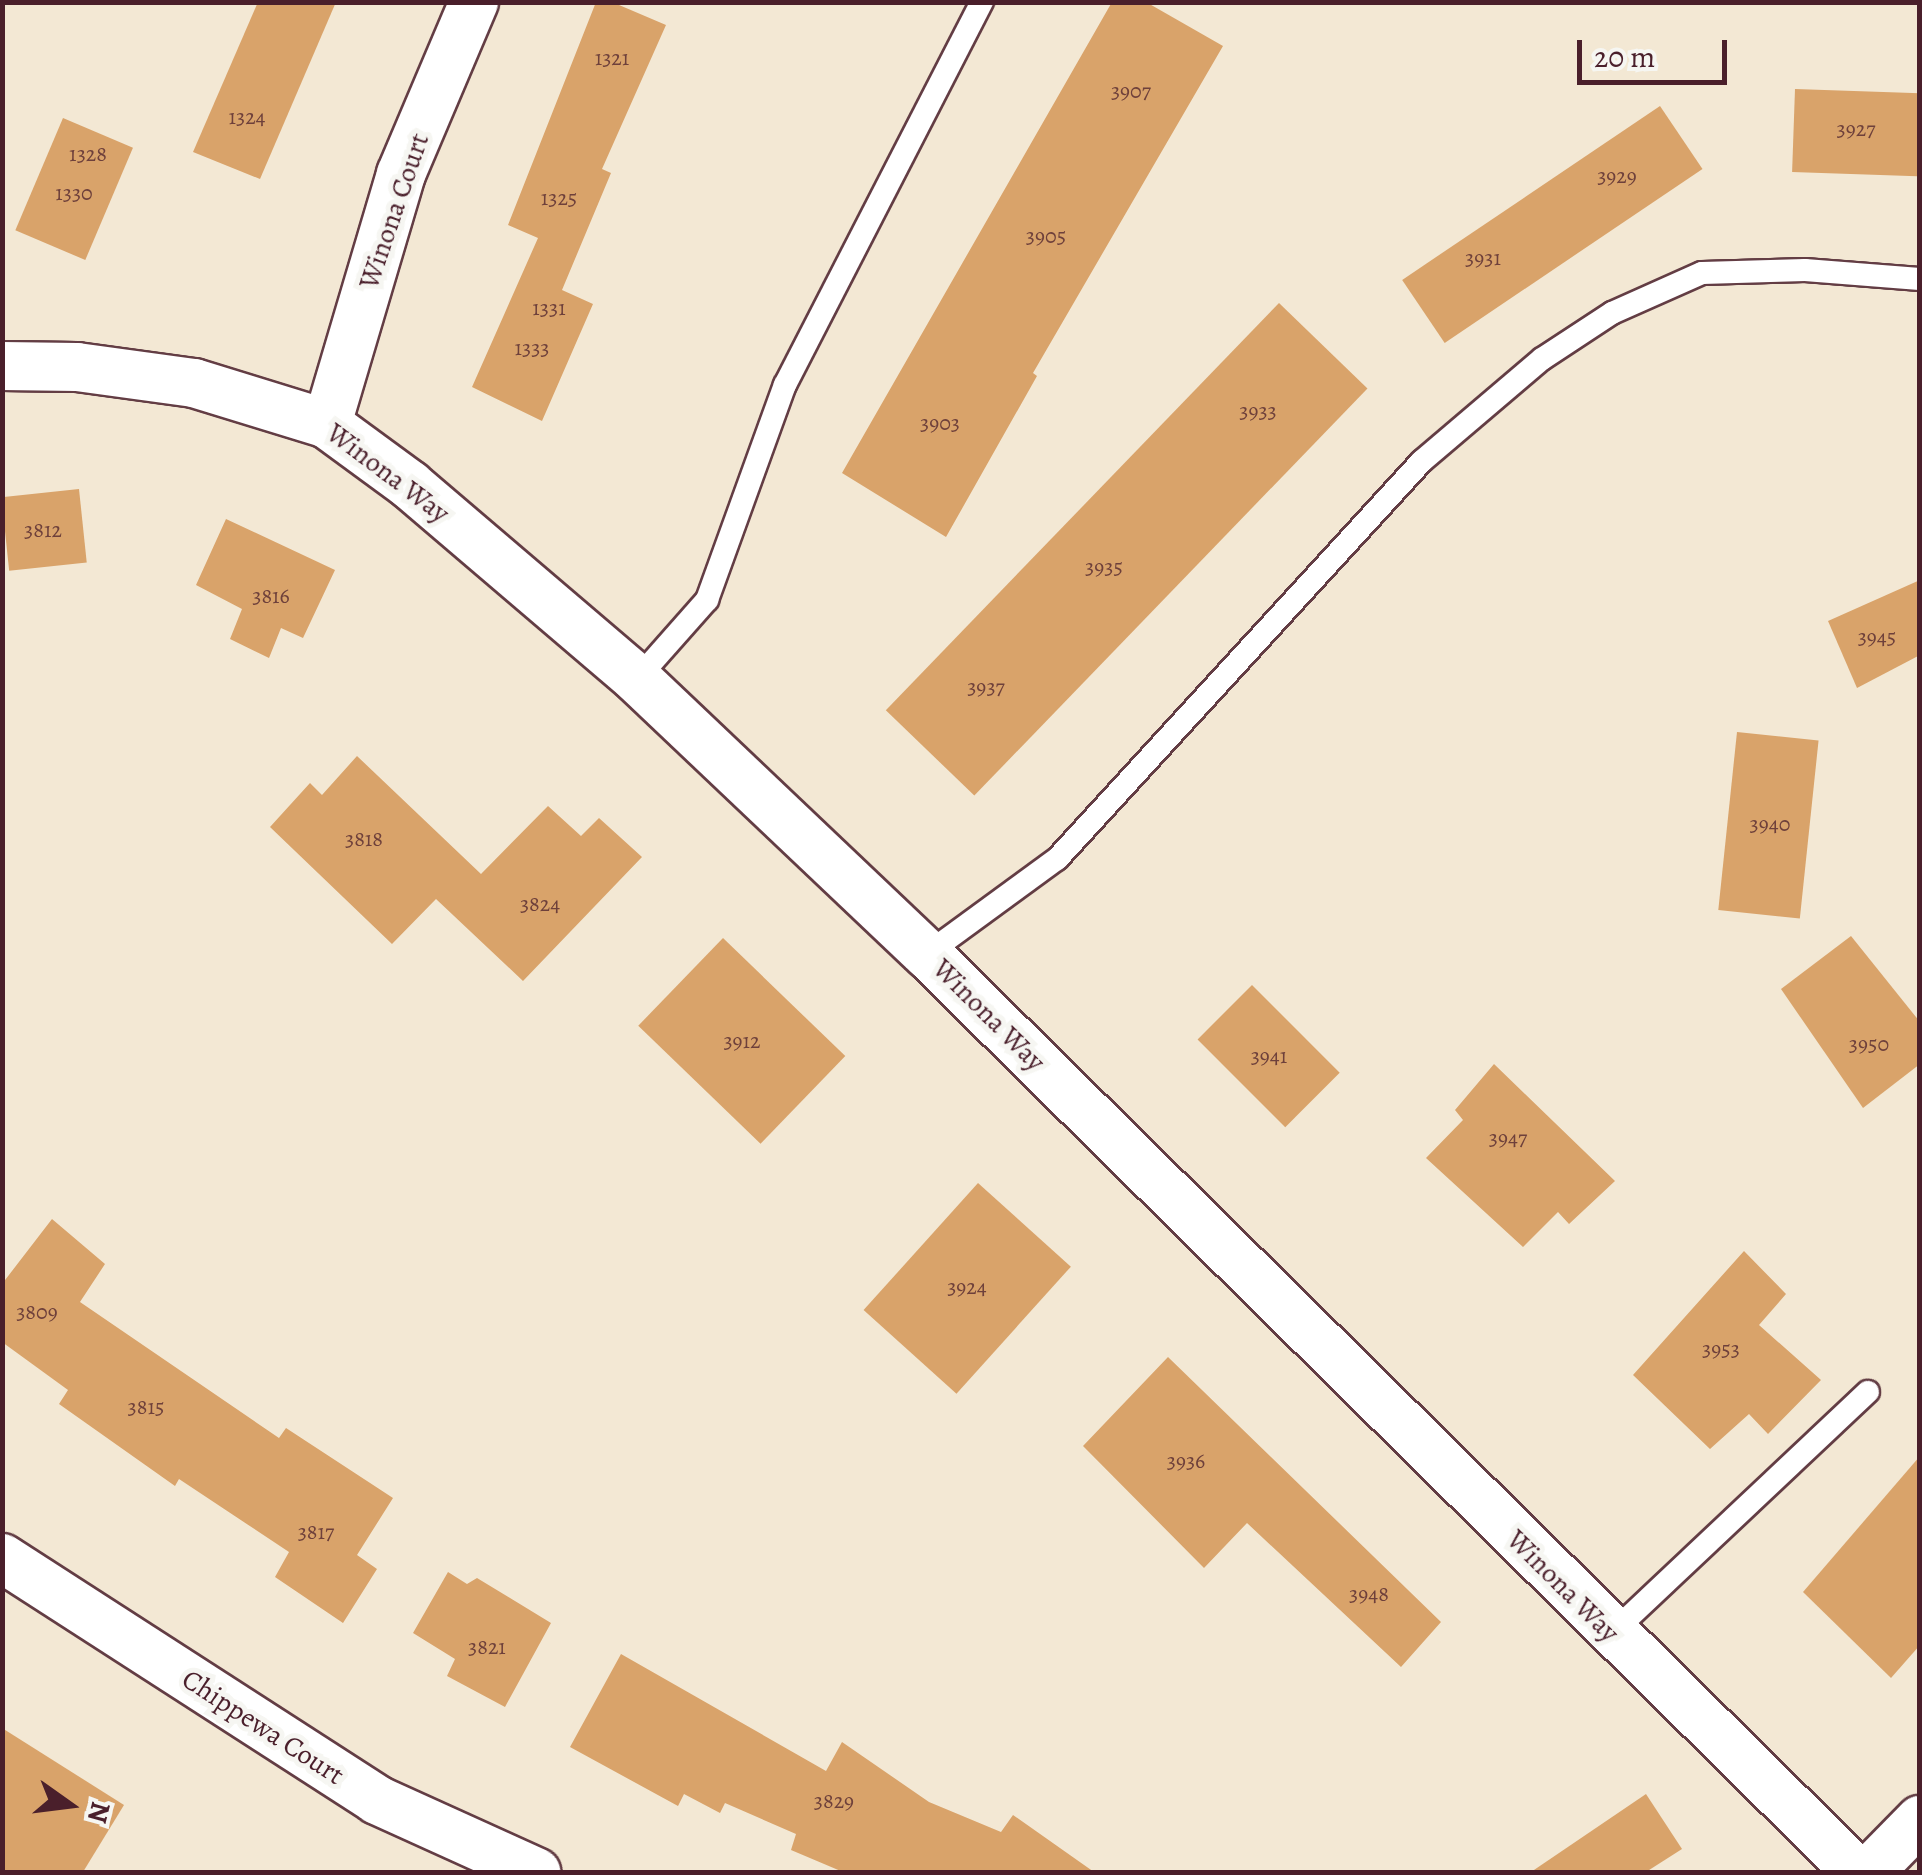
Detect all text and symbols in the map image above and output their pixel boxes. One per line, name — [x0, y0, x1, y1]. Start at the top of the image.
scale bar — [1582, 20, 1732, 82]
text: 20 m — [1594, 37, 1655, 77]
house number: 1321 — [595, 46, 629, 72]
house number: 3907 — [1111, 79, 1151, 105]
house number: 1324 — [228, 105, 266, 131]
house number: 3927 — [1837, 117, 1875, 143]
street label: Winona Court — [352, 129, 436, 293]
house number: 1328 — [69, 142, 107, 168]
house number: 3929 — [1597, 164, 1637, 190]
house number: 1330 — [55, 181, 93, 207]
house number: 1325 — [541, 186, 577, 212]
house number: 3905 — [1026, 224, 1066, 250]
house number: 3931 — [1465, 246, 1501, 272]
house number: 1331 — [532, 296, 566, 322]
house number: 1333 — [515, 336, 549, 362]
house number: 3933 — [1239, 399, 1277, 425]
house number: 3903 — [920, 411, 960, 437]
street label: Winona Way — [320, 416, 456, 530]
house number: 3812 — [24, 518, 62, 544]
house number: 3935 — [1085, 555, 1123, 581]
house number: 3816 — [252, 584, 290, 610]
house number: 3945 — [1858, 625, 1896, 651]
house number: 3937 — [967, 675, 1005, 701]
house number: 3940 — [1750, 812, 1790, 838]
house number: 3818 — [345, 827, 383, 853]
house number: 3824 — [520, 892, 560, 918]
street label: Winona Way — [926, 952, 1052, 1078]
house number: 3912 — [723, 1029, 761, 1055]
house number: 3950 — [1849, 1032, 1889, 1058]
house number: 3941 — [1251, 1044, 1287, 1070]
house number: 3947 — [1489, 1126, 1527, 1152]
house number: 3924 — [947, 1275, 987, 1301]
house number: 3809 — [16, 1300, 58, 1326]
house number: 3953 — [1702, 1337, 1740, 1363]
house number: 3815 — [128, 1395, 164, 1421]
house number: 3936 — [1167, 1449, 1205, 1475]
house number: 3817 — [298, 1520, 334, 1546]
street label: Winona Way — [1500, 1523, 1626, 1649]
house number: 3948 — [1349, 1582, 1389, 1608]
house number: 3821 — [468, 1635, 506, 1661]
street label: Chippewa Court — [176, 1662, 350, 1792]
north arrow — [20, 1755, 120, 1855]
house number: 3829 — [814, 1789, 854, 1815]
text: N — [78, 1798, 120, 1827]

